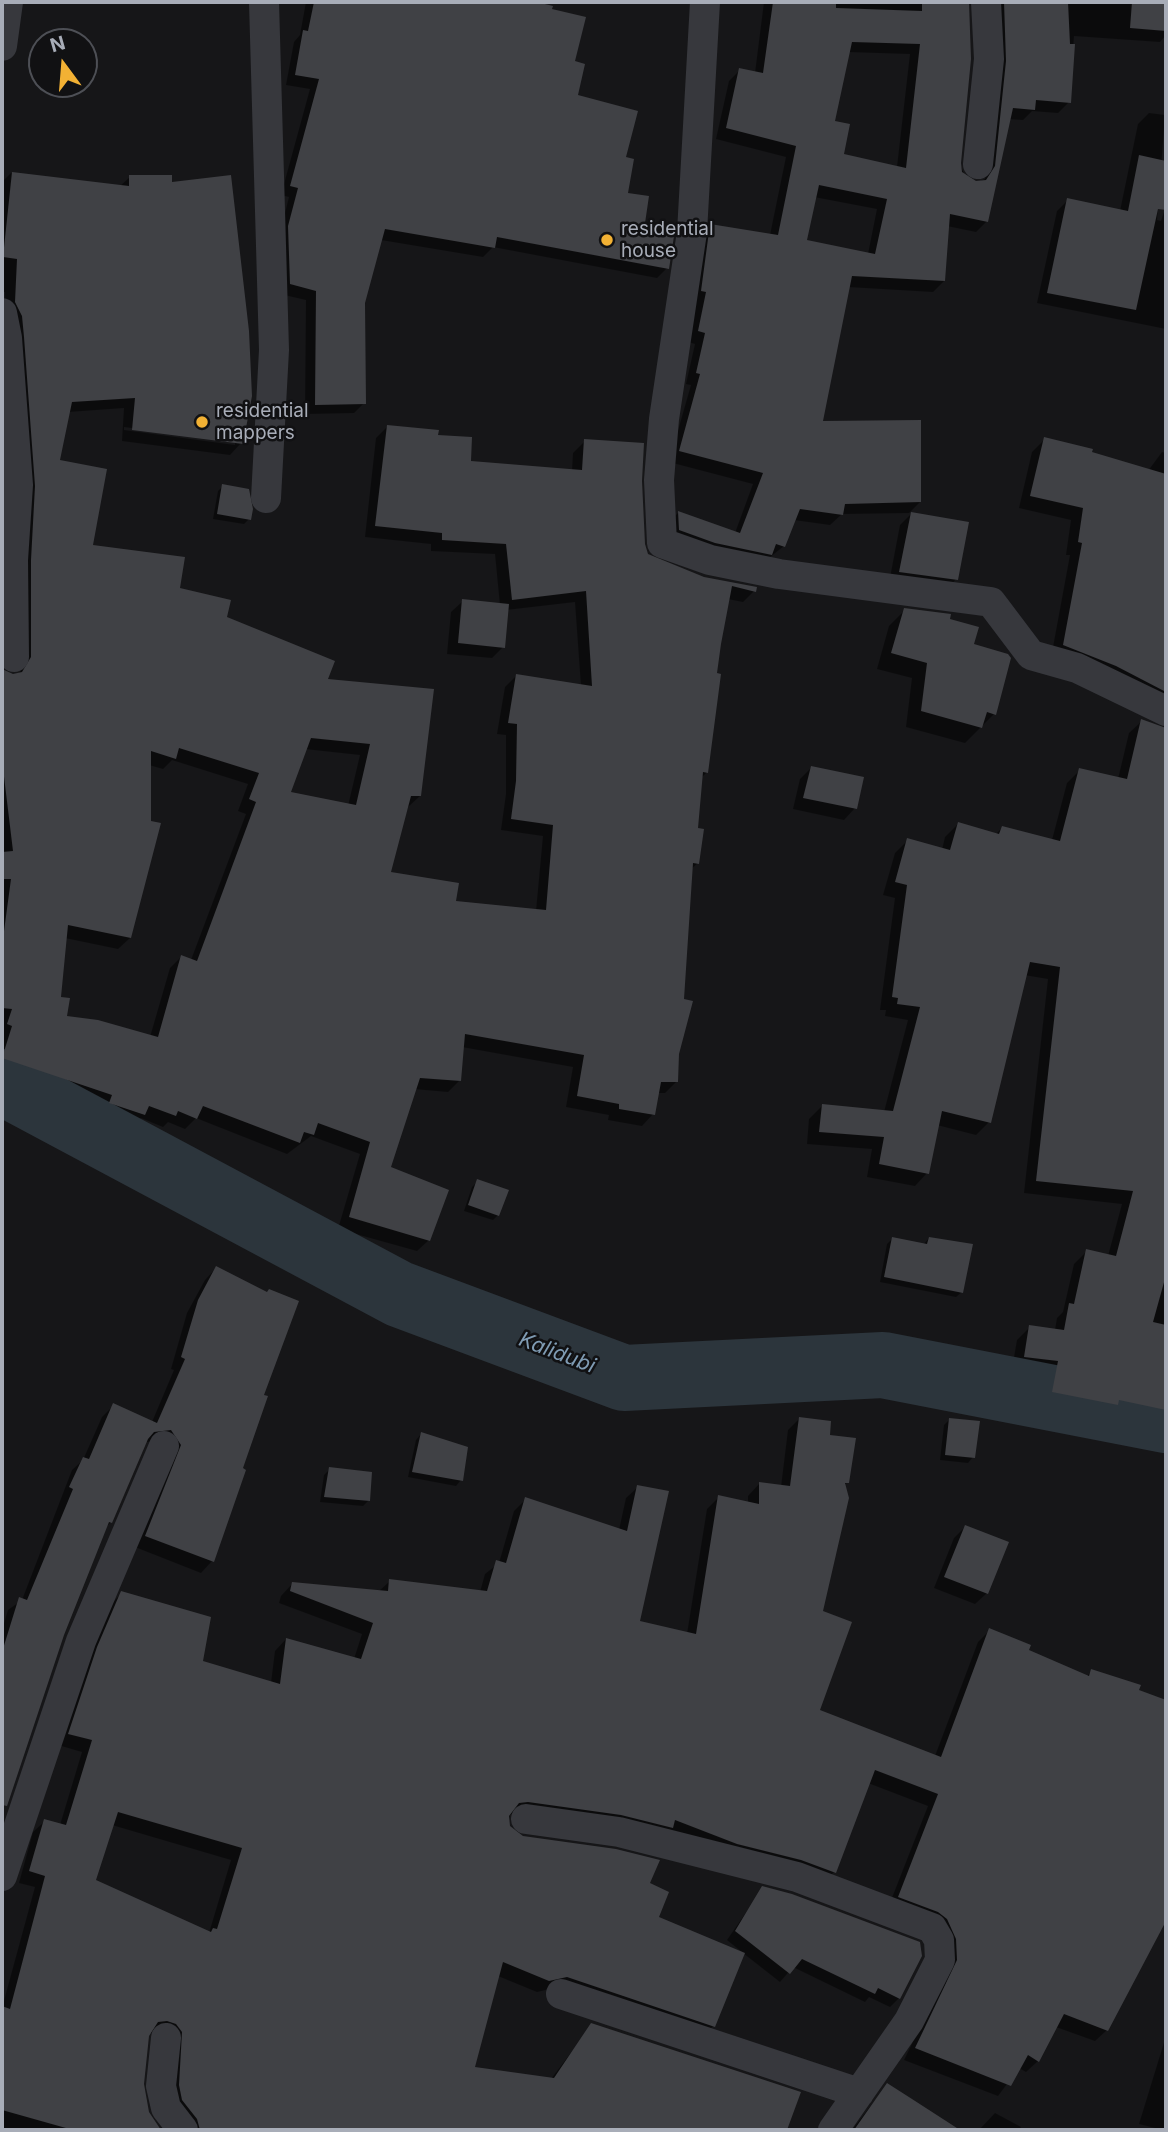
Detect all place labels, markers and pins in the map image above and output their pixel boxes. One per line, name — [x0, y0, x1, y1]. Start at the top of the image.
place label: residential house — [621, 218, 714, 262]
marker: residential house — [599, 232, 615, 248]
place label: residential mappers — [216, 400, 309, 444]
marker: residential mappers — [194, 414, 210, 430]

